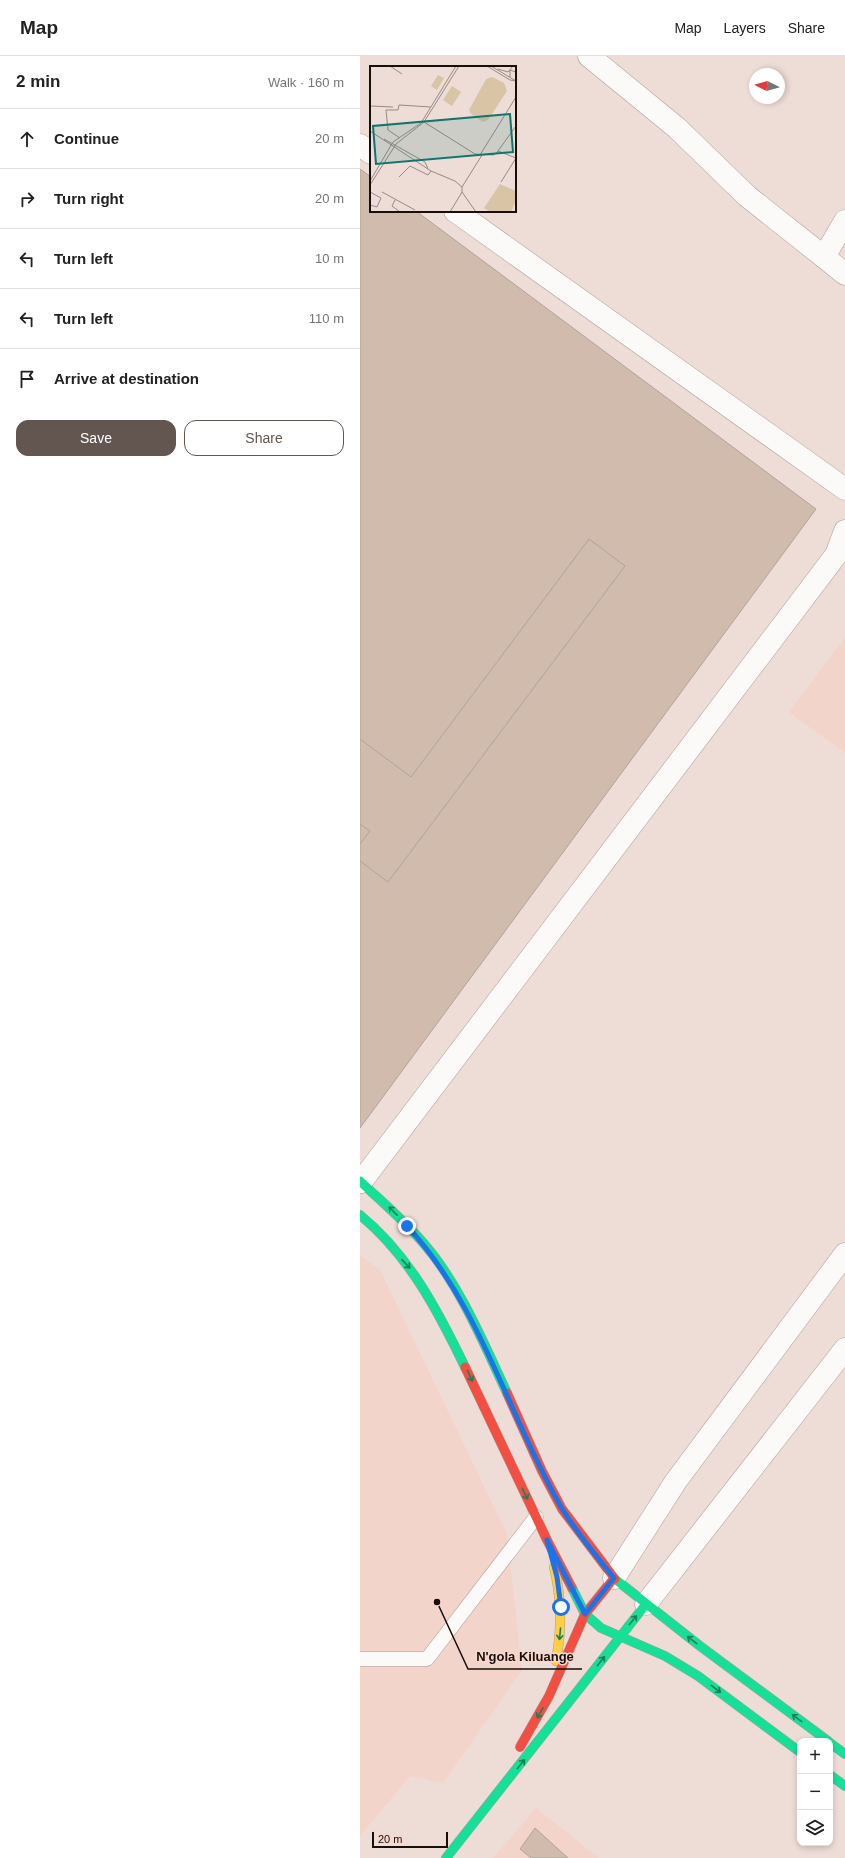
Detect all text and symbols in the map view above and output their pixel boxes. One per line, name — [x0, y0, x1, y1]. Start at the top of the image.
text: Map — [20, 17, 58, 38]
text: Map — [674, 20, 702, 36]
text: Layers — [724, 20, 766, 36]
text: Share — [788, 20, 825, 36]
inset map — [370, 66, 516, 212]
north arrow — [749, 68, 785, 104]
text: 2 min — [16, 72, 60, 91]
text: Walk · 160 m — [268, 75, 344, 90]
icon: ahead — [16, 128, 38, 150]
text: Continue — [54, 130, 119, 147]
text: 20 m — [315, 131, 344, 146]
icon: right — [16, 188, 38, 210]
text: Turn right — [54, 190, 124, 207]
text: 20 m — [315, 191, 344, 206]
icon: left — [16, 248, 38, 270]
text: Turn left — [54, 250, 113, 267]
text: 10 m — [315, 251, 344, 266]
icon: left — [16, 308, 38, 330]
text: Turn left — [54, 310, 113, 327]
text: 110 m — [309, 311, 344, 326]
icon: arrive — [16, 368, 38, 390]
text: Arrive at destination — [54, 370, 199, 387]
button: Save — [16, 420, 176, 456]
button: Share — [184, 420, 344, 456]
one-way arrow — [388, 1206, 398, 1216]
route end — [398, 1217, 416, 1235]
one-way arrow — [401, 1258, 410, 1269]
one-way arrow — [467, 1370, 474, 1382]
one-way arrow — [522, 1487, 529, 1499]
route start — [552, 1598, 570, 1616]
one-way arrow — [629, 1615, 638, 1626]
one-way arrow — [557, 1627, 564, 1640]
one-way arrow — [687, 1636, 698, 1645]
callout: N'gola Kiluange — [468, 1644, 582, 1669]
text: N'gola Kiluange — [476, 1649, 574, 1664]
one-way arrow — [597, 1656, 605, 1667]
one-way arrow — [710, 1684, 721, 1693]
one-way arrow — [535, 1707, 543, 1719]
one-way arrow — [791, 1714, 802, 1722]
map controls — [797, 1738, 833, 1846]
button: + — [797, 1738, 833, 1774]
one-way arrow — [517, 1758, 525, 1769]
button: − — [797, 1774, 833, 1810]
button: layers — [797, 1810, 833, 1846]
scale bar — [372, 1830, 448, 1849]
text: 20 m — [378, 1833, 402, 1845]

